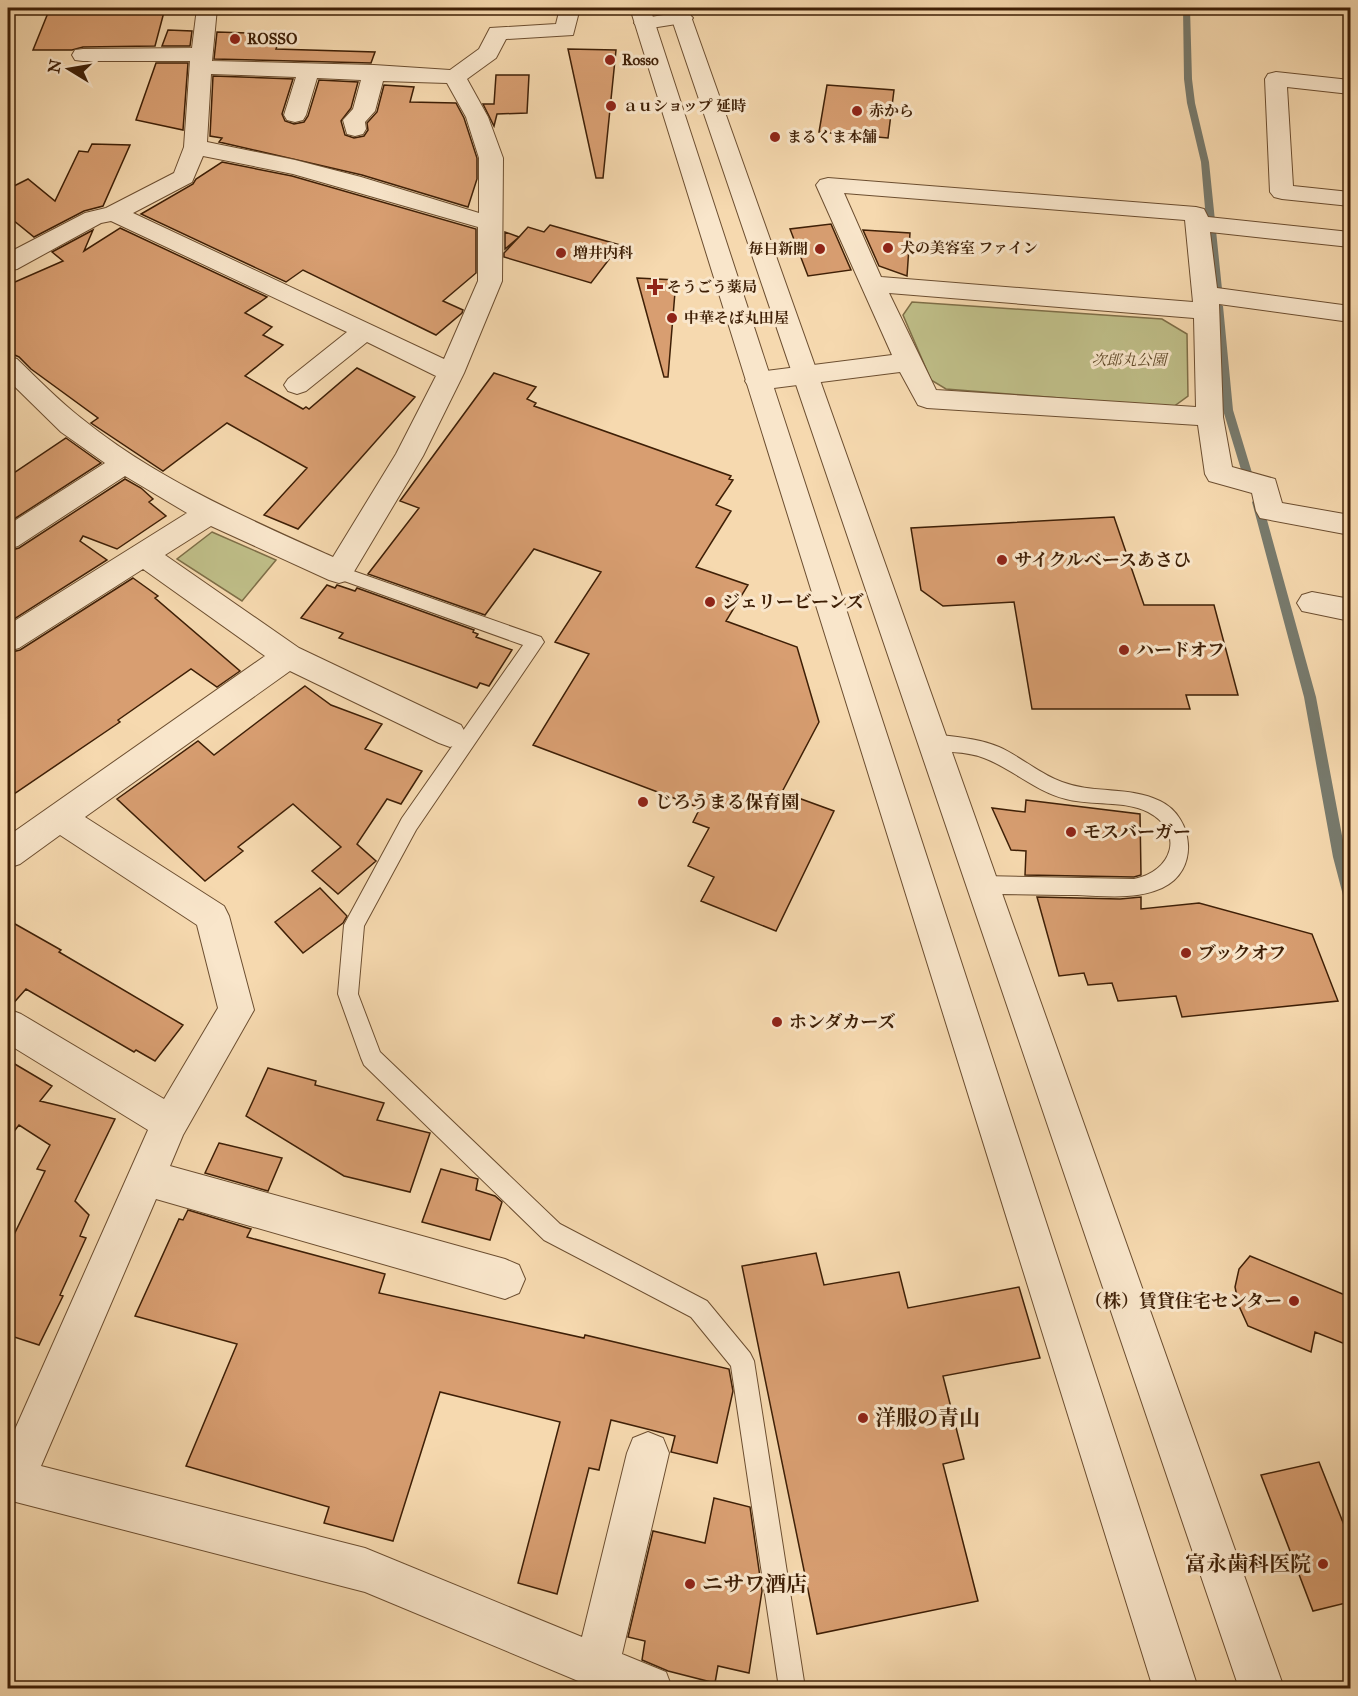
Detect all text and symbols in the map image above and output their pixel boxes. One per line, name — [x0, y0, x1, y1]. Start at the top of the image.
place label: ROSSO — [247, 30, 297, 48]
marker: ROSSO — [228, 32, 242, 46]
north arrow — [39, 39, 99, 99]
place label: Rosso — [622, 51, 659, 69]
marker: Rosso — [603, 53, 617, 67]
text: N — [44, 57, 65, 75]
place label: ａｕショップ 延時 — [623, 97, 746, 115]
marker: ａｕショップ 延時 — [604, 99, 618, 113]
place label: 赤から — [869, 102, 914, 120]
marker: 赤から — [850, 104, 864, 118]
place label: まるくま本舗 — [787, 128, 877, 146]
marker: まるくま本舗 — [768, 130, 782, 144]
place label: 犬の美容室 ファイン — [900, 239, 1038, 257]
place label: 毎日新聞 — [748, 240, 808, 258]
marker: 犬の美容室 ファイン — [881, 241, 895, 255]
marker: 毎日新聞 — [813, 242, 827, 256]
place label: 増井内科 — [573, 244, 633, 262]
marker: 増井内科 — [554, 246, 568, 260]
place label: そうごう薬局 — [667, 278, 757, 296]
marker: そうごう薬局 — [648, 280, 662, 294]
place label: 中華そば丸田屋 — [684, 309, 789, 327]
marker: 中華そば丸田屋 — [665, 311, 679, 325]
park label: 次郎丸公園 — [1091, 351, 1169, 369]
place label: サイクルベースあさひ — [1014, 549, 1191, 571]
marker: サイクルベースあさひ — [995, 553, 1009, 567]
place label: ジェリービーンズ — [722, 591, 864, 613]
marker: ジェリービーンズ — [703, 595, 717, 609]
place label: ハードオフ — [1136, 639, 1225, 661]
marker: ハードオフ — [1117, 643, 1131, 657]
place label: じろうまる保育園 — [655, 791, 799, 813]
marker: じろうまる保育園 — [636, 795, 650, 809]
place label: モスバーガー — [1083, 821, 1191, 843]
marker: モスバーガー — [1064, 825, 1078, 839]
place label: ブックオフ — [1198, 942, 1286, 964]
marker: ブックオフ — [1179, 946, 1193, 960]
place label: ホンダカーズ — [789, 1011, 895, 1033]
marker: ホンダカーズ — [770, 1015, 784, 1029]
place label: （株）賃貸住宅センター — [1085, 1290, 1282, 1312]
marker: （株）賃貸住宅センター — [1287, 1294, 1301, 1308]
place label: 洋服の青山 — [875, 1405, 980, 1431]
marker: 洋服の青山 — [856, 1411, 870, 1425]
place label: 富永歯科医院 — [1185, 1551, 1311, 1577]
marker: 富永歯科医院 — [1316, 1557, 1330, 1571]
place label: ニサワ酒店 — [702, 1571, 807, 1597]
marker: ニサワ酒店 — [683, 1577, 697, 1591]

